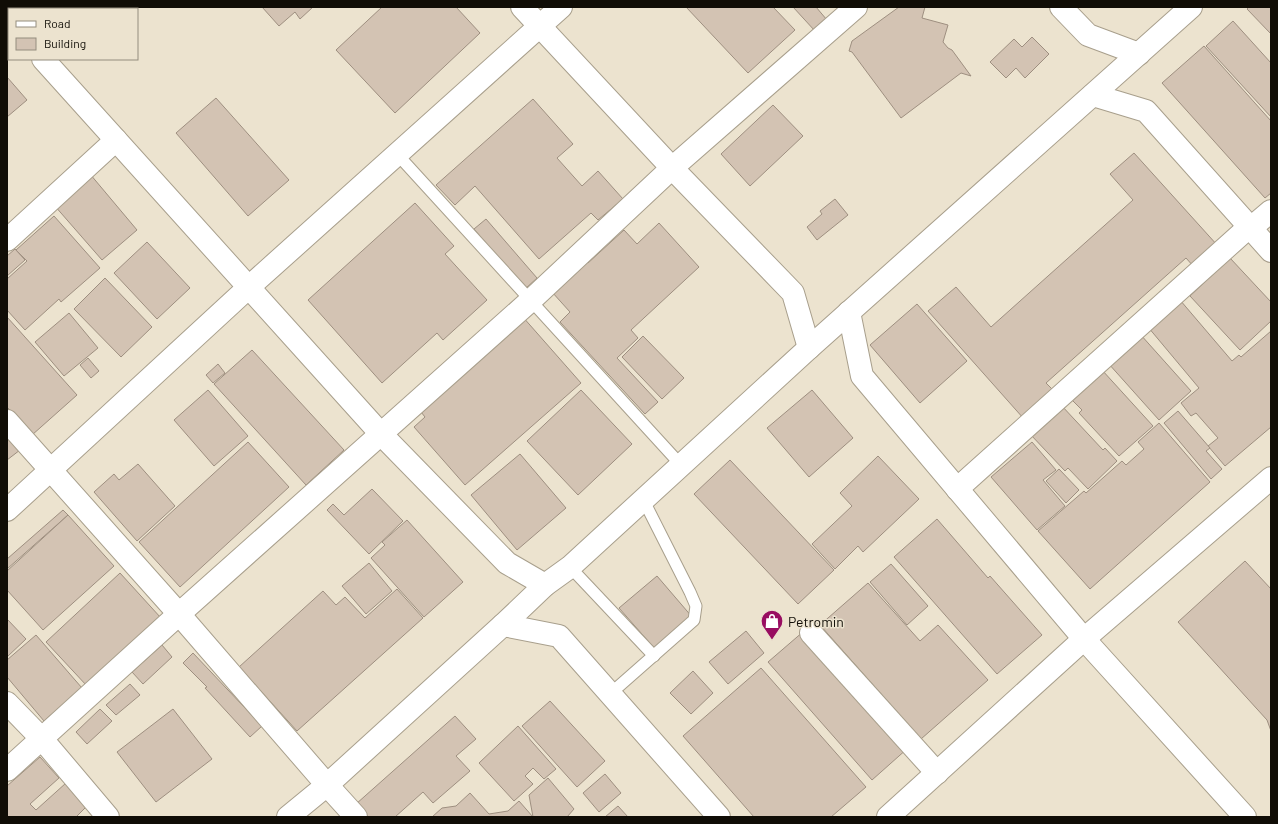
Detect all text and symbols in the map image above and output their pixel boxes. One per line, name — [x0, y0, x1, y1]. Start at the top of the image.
legend — [8, 8, 138, 60]
text: Road — [44, 16, 71, 30]
text: Building — [44, 36, 86, 50]
shop icon: Petromin — [759, 608, 785, 641]
place label: Petromin — [788, 613, 844, 630]

